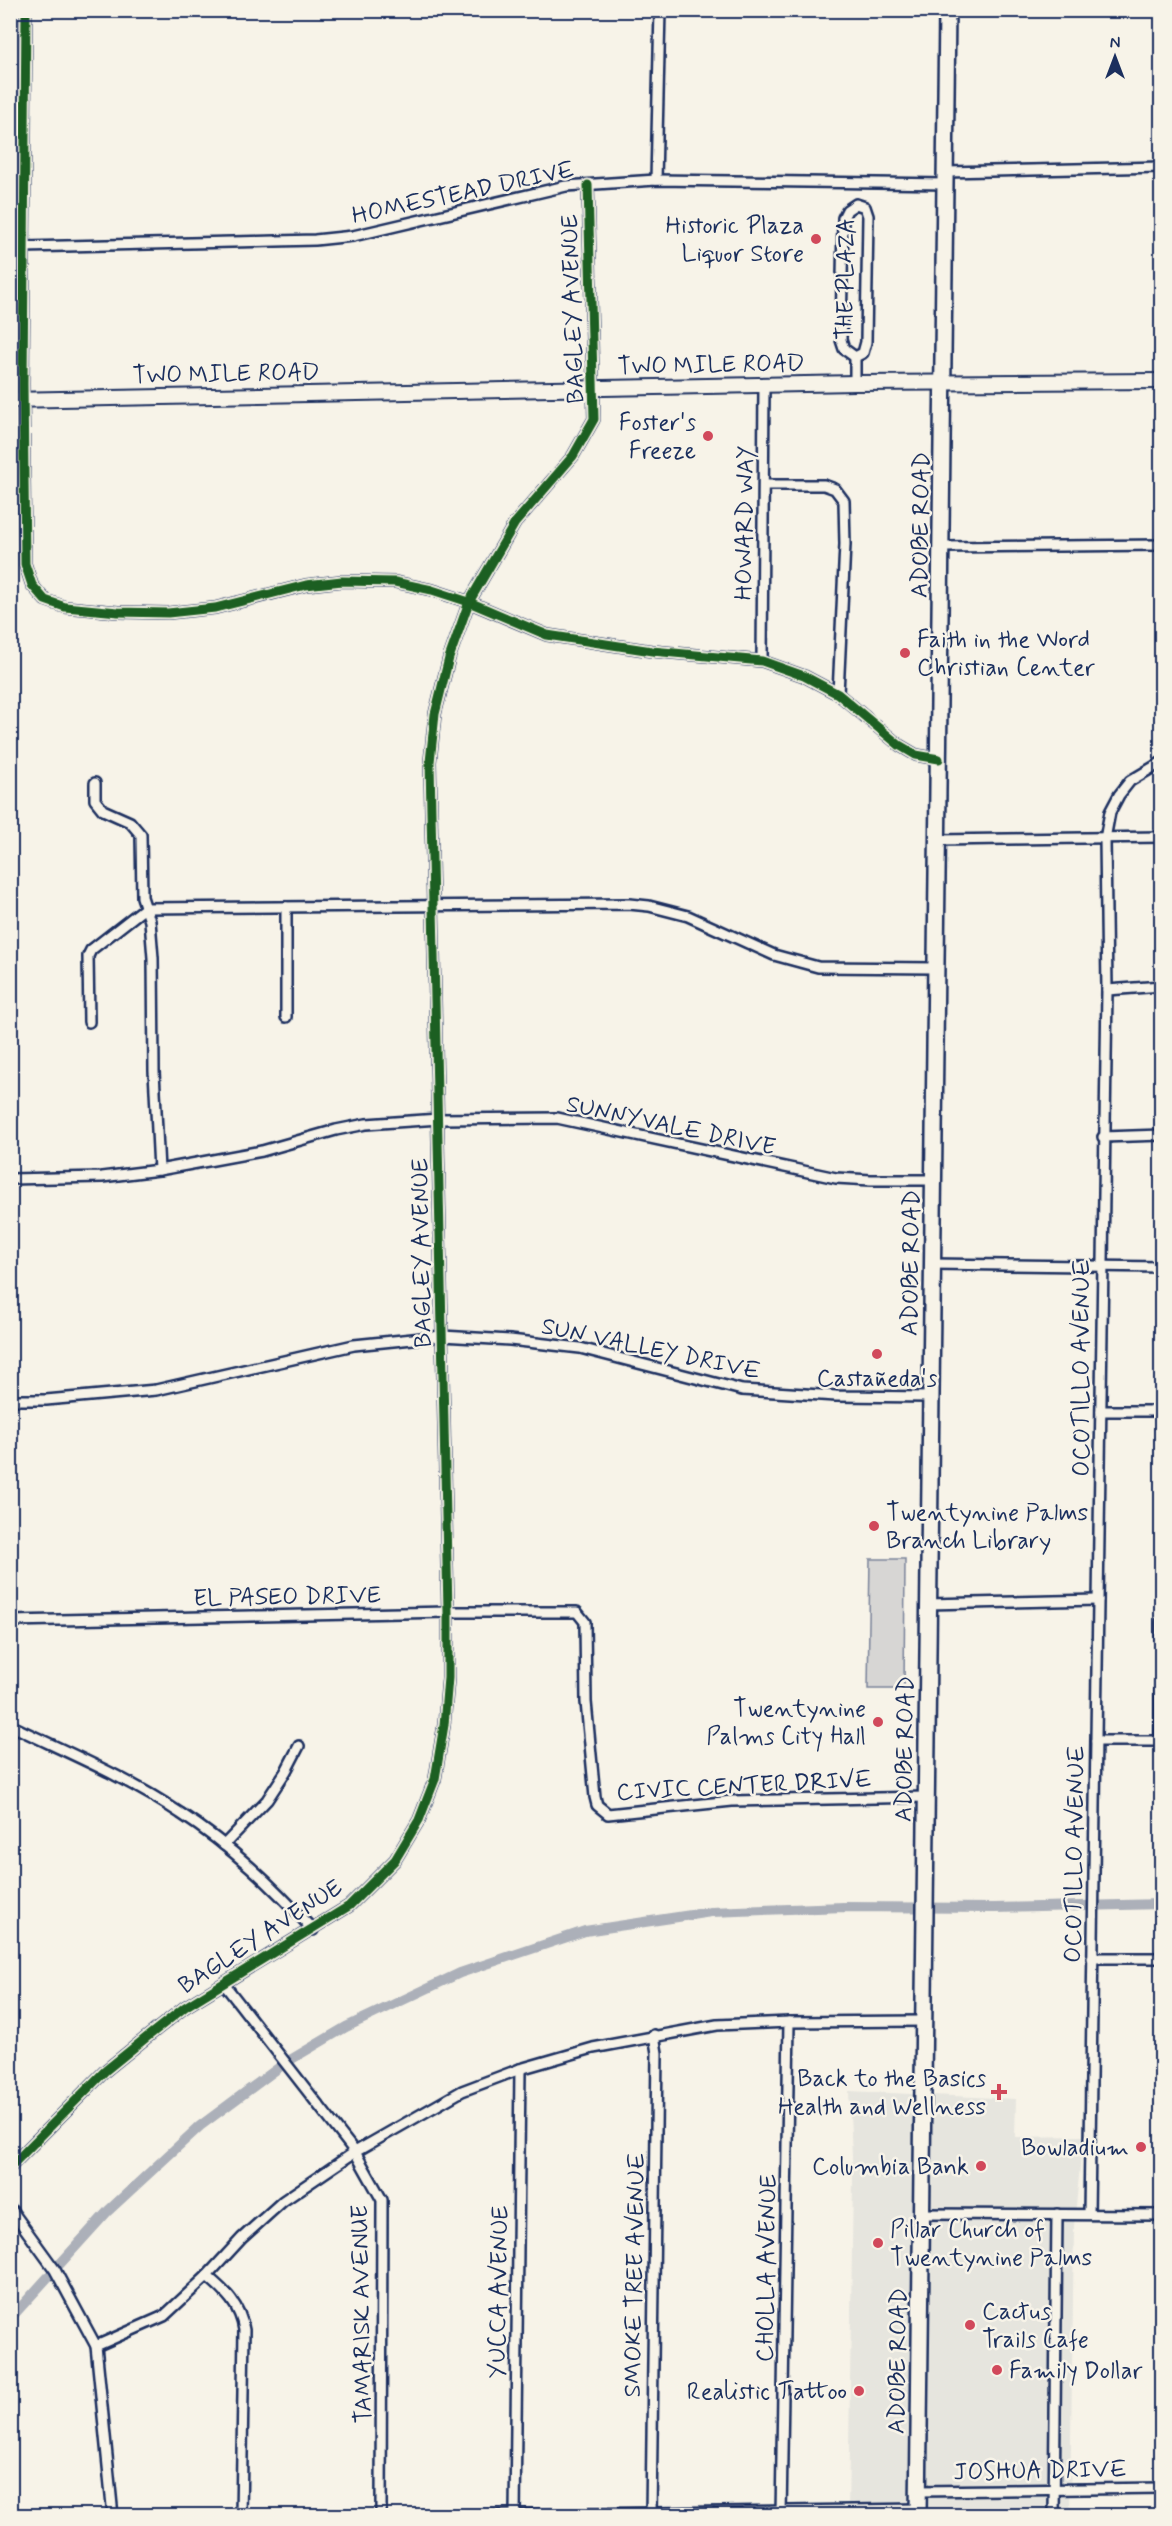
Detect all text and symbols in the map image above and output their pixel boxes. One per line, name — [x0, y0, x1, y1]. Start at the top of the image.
north arrow — [1085, 27, 1145, 87]
text: N — [1110, 33, 1120, 54]
street label: HOMESTEAD DRIVE — [349, 155, 577, 232]
place label: Historic Plaza Liquor Store — [666, 211, 804, 270]
street label: BAGLEY AVENUE — [555, 213, 592, 404]
street label: THE PLAZA — [830, 218, 863, 341]
marker: Historic Plaza Liquor Store — [809, 232, 823, 246]
street label: TWO MILE ROAD — [617, 348, 805, 383]
street label: TWO MILE ROAD — [132, 357, 320, 392]
place label: Foster's Freeze — [619, 408, 696, 467]
marker: Foster's Freeze — [701, 429, 715, 443]
street label: HOWARD WAY — [729, 445, 762, 601]
street label: ADOBE ROAD — [905, 452, 938, 598]
place label: Faith in the Word Christian Center — [917, 625, 1095, 684]
marker: Faith in the Word Christian Center — [898, 646, 912, 660]
street label: SUNNYVALE DRIVE — [563, 1089, 778, 1164]
street label: BAGLEY AVENUE — [405, 1158, 440, 1348]
street label: ADOBE ROAD — [895, 1190, 928, 1336]
street label: OCOTILLO AVENUE — [1067, 1259, 1098, 1477]
street label: SUN VALLEY DRIVE — [538, 1311, 763, 1388]
marker: Castañeda's — [870, 1347, 884, 1361]
place label: Castañeda's — [817, 1364, 938, 1395]
place label: Twentynine Palms Branch Library — [886, 1498, 1089, 1557]
marker: Twentynine Palms Branch Library — [867, 1519, 881, 1533]
street label: EL PASEO DRIVE — [193, 1580, 381, 1615]
street label: ADOBE ROAD — [889, 1676, 922, 1822]
place label: Twentynine Palms City Hall — [706, 1694, 866, 1753]
marker: Twentynine Palms City Hall — [871, 1715, 885, 1729]
street label: OCOTILLO AVENUE — [1058, 1745, 1093, 1963]
street label: CIVIC CENTER DRIVE — [616, 1764, 872, 1809]
street label: BAGLEY AVENUE — [173, 1873, 349, 2002]
place label: Back to the Basics Health and Wellness — [778, 2064, 986, 2123]
marker: Back to the Basics Health and Wellness — [990, 2083, 1008, 2101]
place label: Bowladium — [1021, 2133, 1129, 2164]
marker: Bowladium — [1134, 2140, 1148, 2154]
street label: SMOKE TREE AVENUE — [618, 2152, 653, 2398]
place label: Columbia Bank — [812, 2152, 969, 2183]
marker: Columbia Bank — [974, 2159, 988, 2173]
street label: CHOLLA AVENUE — [750, 2174, 785, 2362]
street label: TAMARISK AVENUE — [345, 2204, 380, 2424]
street label: YUCCA AVENUE — [482, 2205, 517, 2379]
place label: Pillar Church of Twentynine Palms — [890, 2215, 1093, 2274]
marker: Pillar Church of Twentynine Palms — [871, 2236, 885, 2250]
street label: ADOBE ROAD — [882, 2288, 915, 2434]
place label: Cactus Trails Cafe — [982, 2297, 1089, 2356]
marker: Cactus Trails Cafe — [963, 2318, 977, 2332]
place label: Family Dollar — [1009, 2356, 1143, 2387]
marker: Family Dollar — [990, 2363, 1004, 2377]
place label: Realistic Tattoo — [687, 2377, 847, 2408]
marker: Realistic Tattoo — [852, 2384, 866, 2398]
street label: JOSHUA DRIVE — [953, 2454, 1127, 2489]

